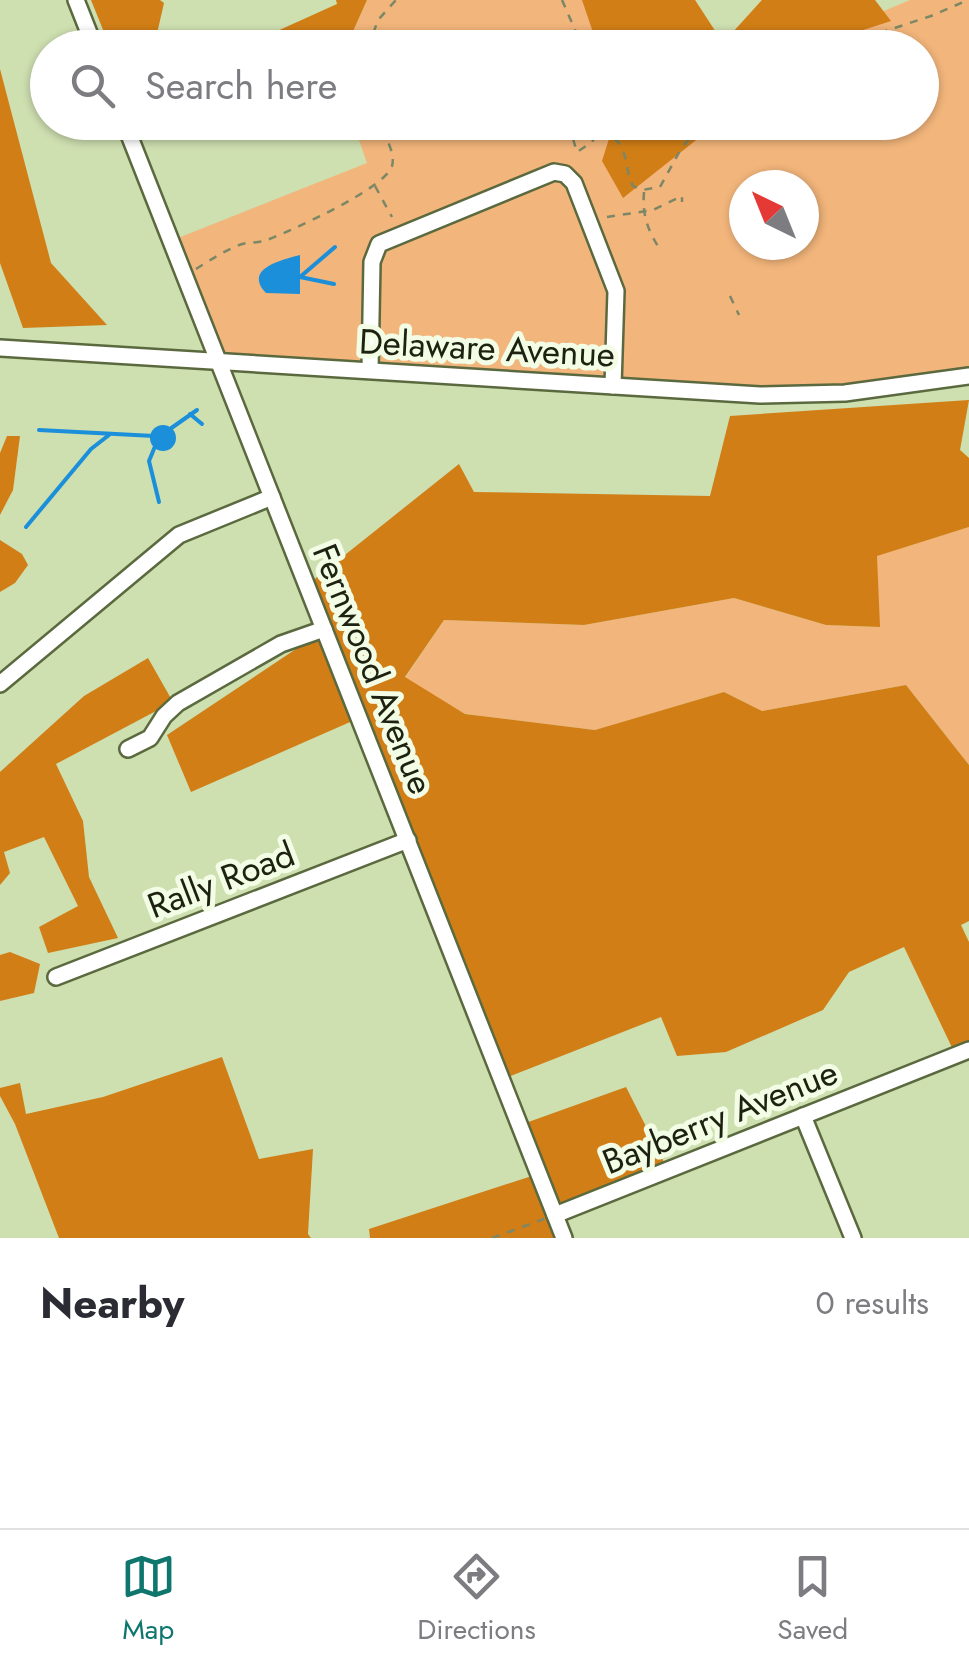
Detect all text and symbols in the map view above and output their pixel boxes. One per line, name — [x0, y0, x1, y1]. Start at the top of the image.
search box — [30, 30, 939, 140]
icon: search — [65, 58, 120, 113]
text: Search here — [145, 58, 337, 113]
north arrow — [729, 170, 819, 260]
street label: Delaware Avenue — [358, 316, 616, 380]
street label: Fernwood Avenue — [300, 536, 446, 802]
street label: Rally Road — [140, 829, 302, 931]
street label: Bayberry Avenue — [595, 1047, 845, 1187]
text: Nearby — [40, 1273, 184, 1334]
text: 0 results — [816, 1280, 929, 1326]
tab: Map — [121, 1549, 176, 1650]
tab: Directions — [417, 1549, 536, 1650]
tab: Saved — [777, 1549, 848, 1650]

